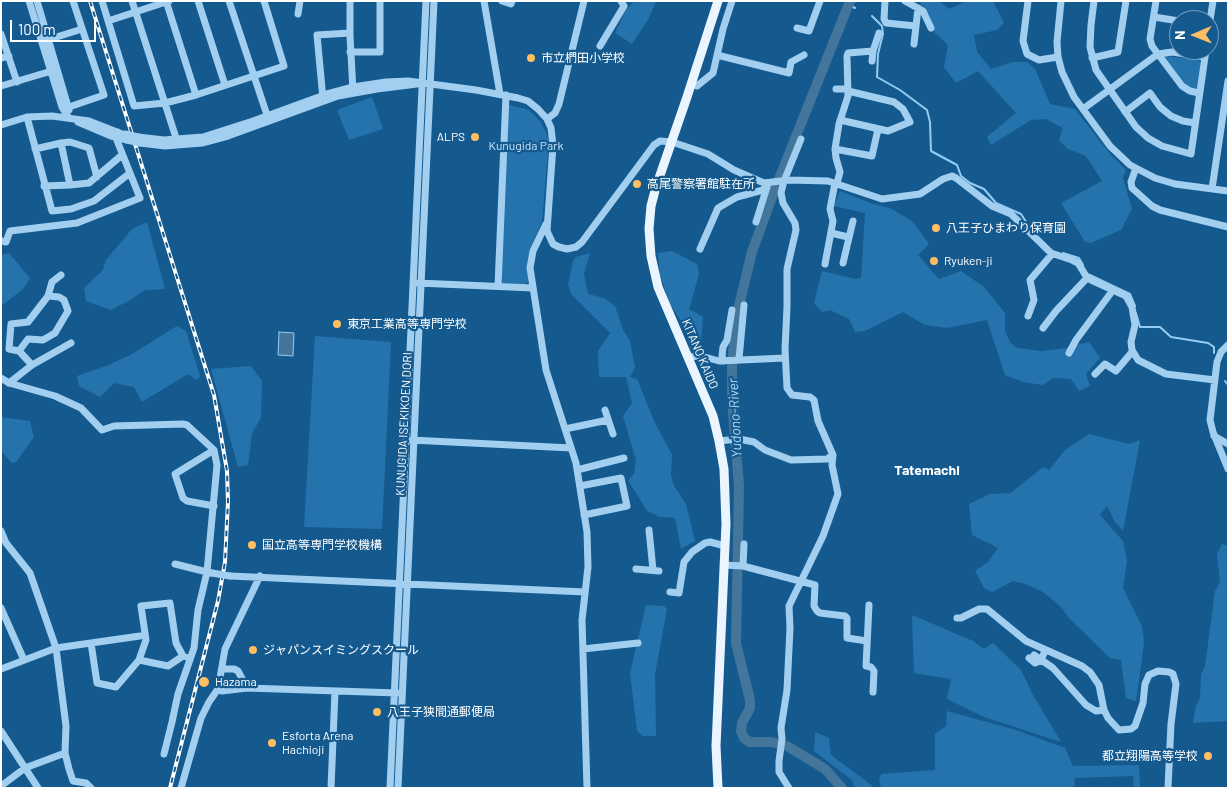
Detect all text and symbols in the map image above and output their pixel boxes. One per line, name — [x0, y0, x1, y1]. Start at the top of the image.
scale bar — [12, 10, 99, 42]
north arrow — [1169, 10, 1219, 60]
text: 100 m — [18, 20, 56, 38]
text: N — [1171, 30, 1188, 40]
place label: 市立椚田小学校 — [541, 51, 625, 65]
marker: 市立椚田小学校 — [525, 52, 537, 64]
place label: ALPS — [437, 130, 465, 144]
marker: ALPS — [469, 131, 481, 143]
park label: Kunugida Park — [489, 139, 563, 153]
place label: 高尾警察署館駐在所 — [647, 177, 755, 191]
marker: 高尾警察署館駐在所 — [631, 178, 643, 190]
place label: 八王子ひまわり保育園 — [946, 221, 1066, 235]
marker: 八王子ひまわり保育園 — [930, 222, 942, 234]
place label: Ryuken-ji — [944, 254, 993, 268]
marker: Ryuken-ji — [928, 255, 940, 267]
place label: 東京工業高等専門学校 — [347, 317, 467, 331]
street label: KITANO KAIDO — [679, 317, 721, 391]
marker: 東京工業高等専門学校 — [331, 318, 343, 330]
street label: KUNUGIDA ISEKIKOEN DORI — [393, 352, 415, 496]
water label: Yudono-River — [725, 378, 745, 458]
district label: Tatemachi — [894, 462, 960, 478]
place label: 国立高等専門学校機構 — [262, 538, 382, 552]
marker: 国立高等専門学校機構 — [246, 539, 258, 551]
place label: ジャパンスイミングスクール — [263, 643, 419, 657]
marker: ジャパンスイミングスクール — [247, 644, 259, 656]
marker: Hazama — [197, 675, 211, 689]
place label: Hazama — [215, 675, 257, 689]
place label: 八王子狭間通郵便局 — [387, 705, 495, 719]
marker: 八王子狭間通郵便局 — [371, 706, 383, 718]
place label: Esforta Arena Hachioji — [282, 729, 353, 757]
marker: Esforta Arena Hachioji — [266, 737, 278, 749]
place label: 都立翔陽高等学校 — [1102, 749, 1198, 763]
marker: 都立翔陽高等学校 — [1202, 750, 1214, 762]

